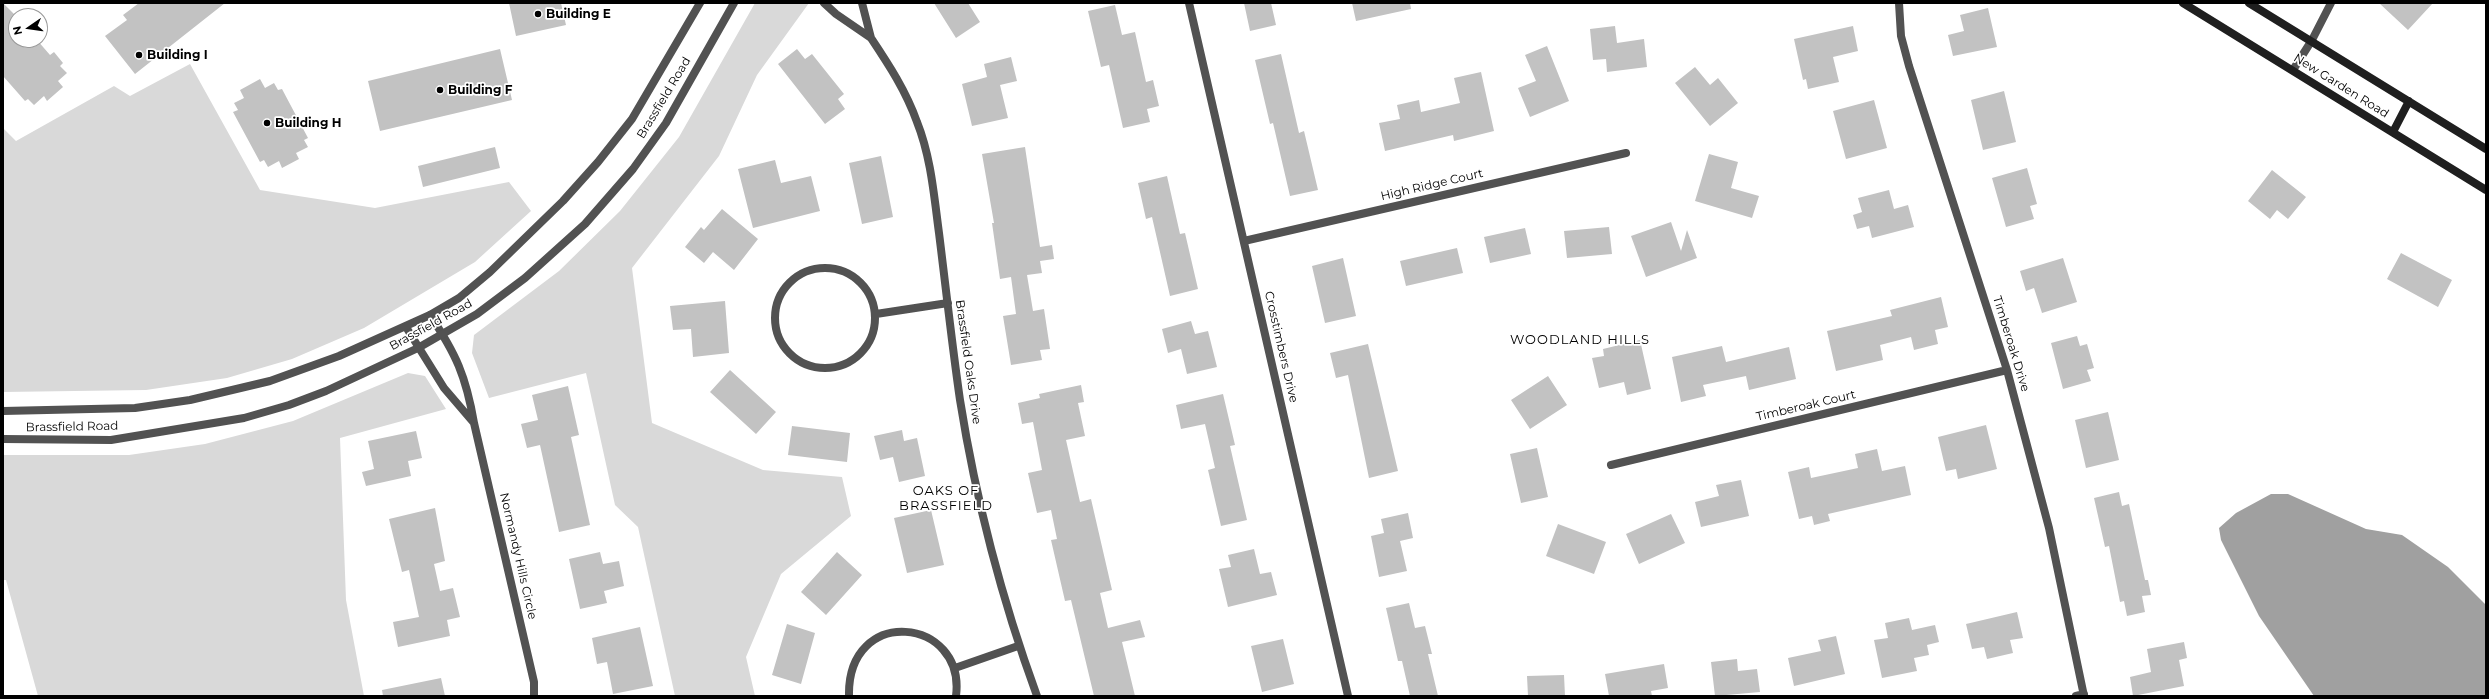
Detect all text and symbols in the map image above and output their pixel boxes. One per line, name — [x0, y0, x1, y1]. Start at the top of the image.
place label: Building E — [546, 7, 611, 21]
north arrow — [8, 8, 48, 48]
marker: Building E — [533, 9, 543, 19]
text: N — [9, 25, 25, 36]
place label: Building I — [147, 48, 208, 62]
marker: Building I — [134, 50, 144, 60]
street label: New Garden Road — [2291, 51, 2391, 121]
street label: Brassfield Road — [634, 55, 694, 141]
place label: Building F — [448, 83, 512, 97]
marker: Building F — [435, 85, 445, 95]
place label: Building H — [275, 116, 341, 130]
marker: Building H — [262, 118, 272, 128]
street label: High Ridge Court — [1379, 166, 1485, 204]
street label: Crosstimbers Drive — [1261, 290, 1301, 404]
street label: Timberoak Drive — [1990, 294, 2032, 394]
street label: Brassfield Road — [387, 296, 475, 354]
street label: Brassfield Oaks Drive — [952, 299, 984, 425]
district label: WOODLAND HILLS — [1510, 332, 1650, 348]
street label: Timberoak Court — [1755, 388, 1857, 424]
street label: Brassfield Road — [26, 419, 118, 435]
district label: OAKS OF BRASSFIELD — [899, 483, 993, 514]
street label: Normandy Hills Circle — [496, 491, 540, 621]

